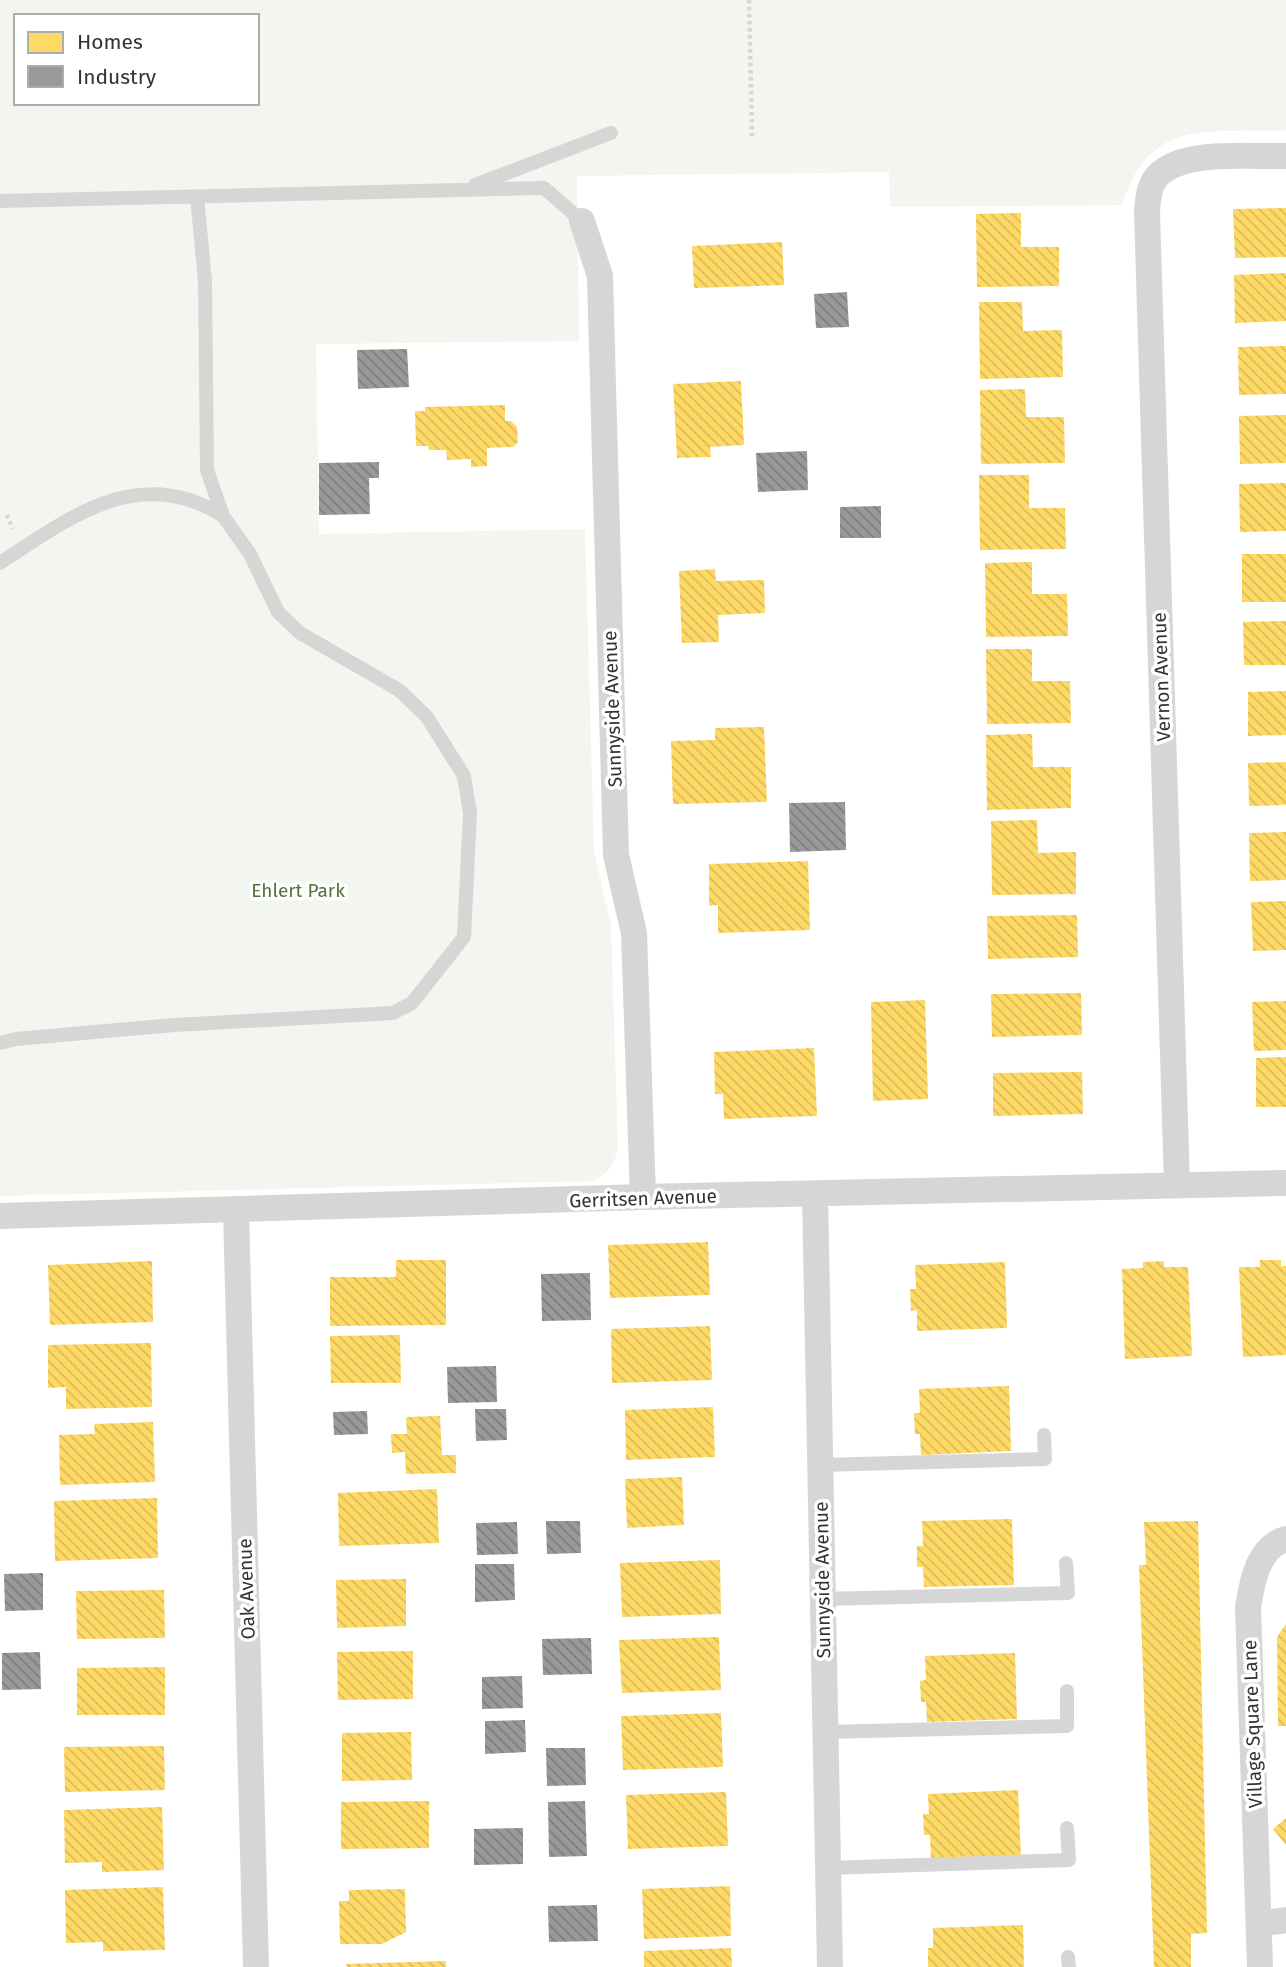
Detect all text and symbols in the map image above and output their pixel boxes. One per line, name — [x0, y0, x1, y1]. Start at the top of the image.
legend — [14, 14, 259, 105]
text: Homes — [77, 29, 143, 55]
text: Industry — [77, 64, 157, 90]
street label: Vernon Avenue — [1148, 612, 1175, 742]
street label: Sunnyside Avenue — [598, 630, 627, 788]
park label: Ehlert Park — [251, 879, 345, 902]
street label: Gerritsen Avenue — [569, 1184, 717, 1213]
street label: Sunnyside Avenue — [810, 1501, 835, 1659]
street label: Oak Avenue — [233, 1538, 260, 1640]
street label: Village Square Lane — [1238, 1639, 1267, 1809]

